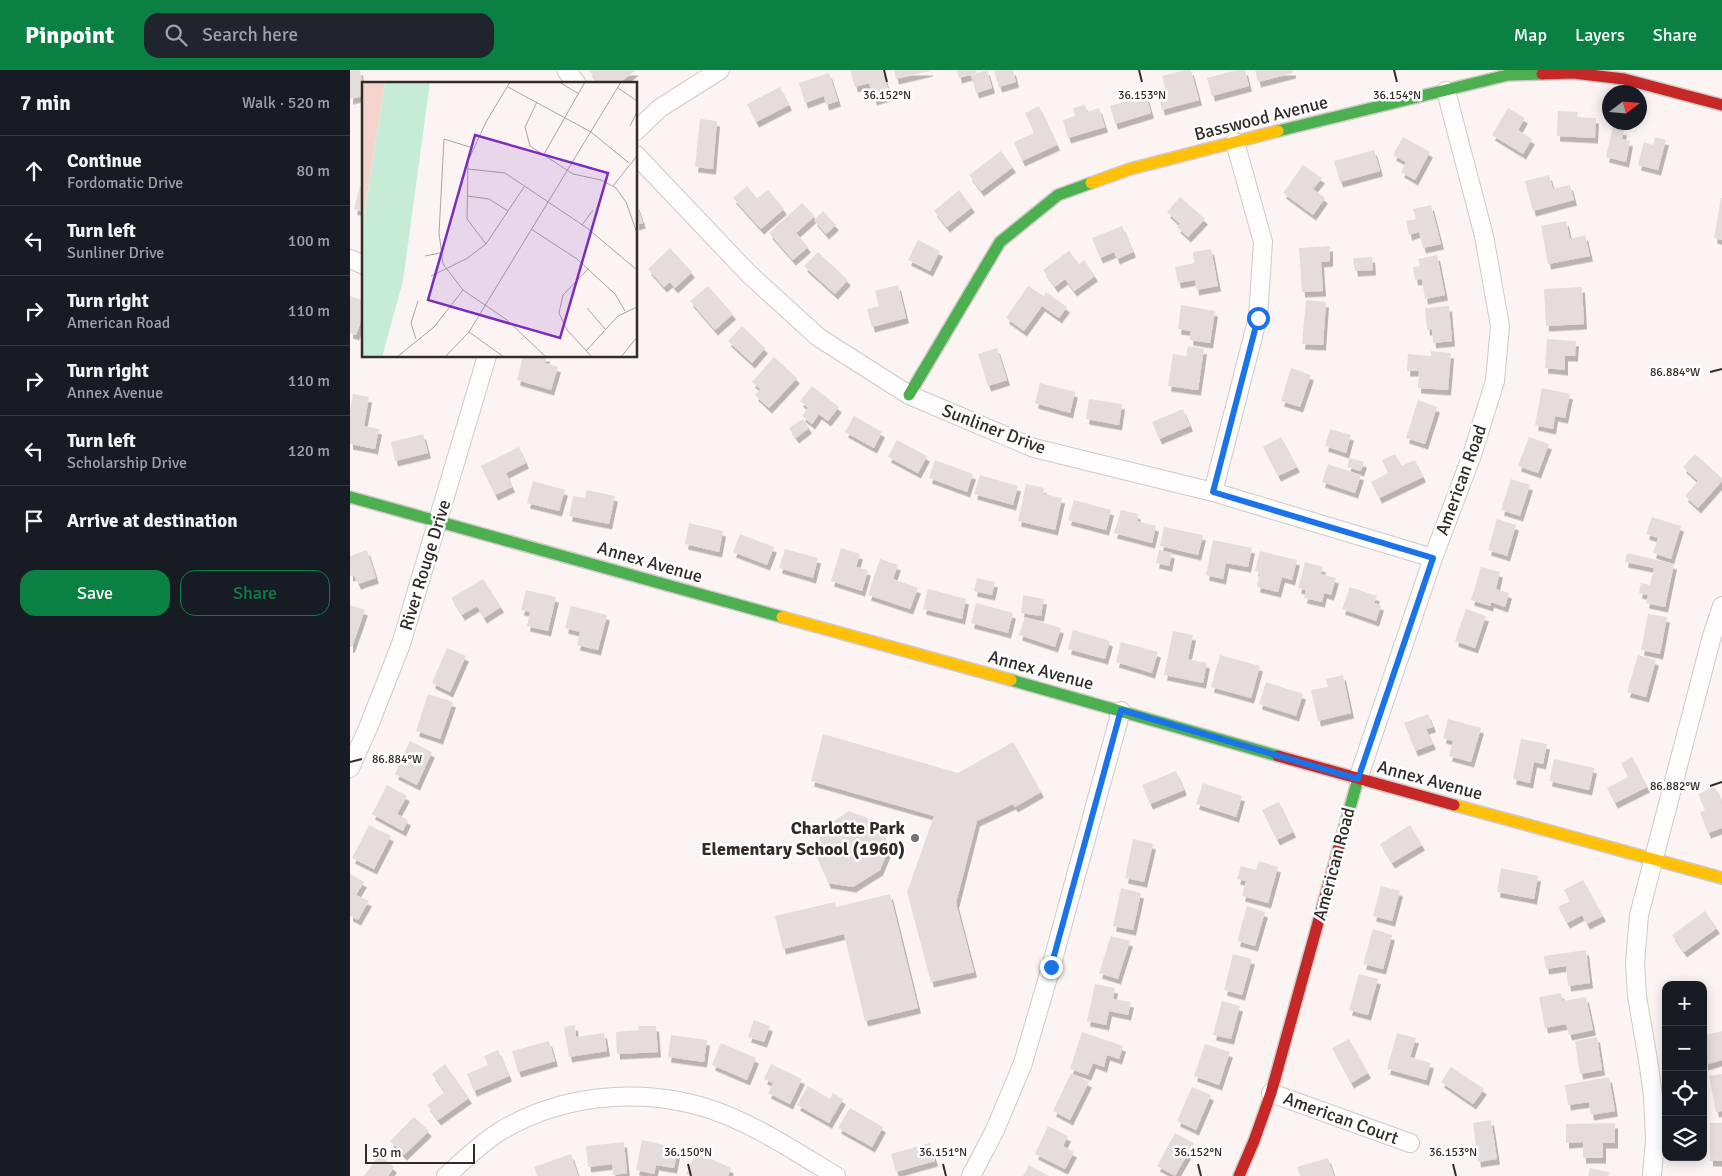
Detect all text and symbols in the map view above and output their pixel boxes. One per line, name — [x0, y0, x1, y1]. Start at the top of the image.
search box — [144, 13, 494, 58]
text: Pinpoint — [25, 20, 114, 50]
icon: search — [162, 21, 190, 49]
text: Search here — [202, 23, 298, 47]
text: Map — [1514, 24, 1547, 46]
text: Layers — [1575, 24, 1625, 46]
text: Share — [1653, 24, 1697, 46]
inset map — [362, 82, 638, 358]
north arrow — [1602, 85, 1647, 130]
text: 36.152°N — [863, 88, 911, 103]
text: 36.153°N — [1118, 88, 1166, 103]
text: 36.154°N — [1373, 88, 1421, 103]
text: 7 min — [20, 90, 71, 116]
street label: Basswood Avenue — [1192, 91, 1330, 145]
text: Walk · 520 m — [242, 93, 330, 113]
text: Continue — [67, 149, 142, 173]
icon: ahead — [20, 157, 48, 185]
text: 80 m — [296, 161, 330, 181]
text: Fordomatic Drive — [67, 173, 183, 193]
text: Turn left — [67, 219, 136, 243]
icon: left — [20, 227, 48, 255]
text: 100 m — [288, 231, 330, 251]
text: Sunliner Drive — [67, 243, 164, 263]
text: Turn right — [67, 289, 149, 313]
icon: right — [20, 297, 48, 325]
text: 110 m — [288, 301, 330, 321]
route start — [1247, 307, 1270, 330]
text: American Road — [67, 313, 170, 333]
text: Turn right — [67, 359, 149, 383]
text: 86.884°W — [1650, 365, 1700, 380]
icon: right — [20, 367, 48, 395]
text: 110 m — [288, 371, 330, 391]
text: Annex Avenue — [67, 383, 163, 403]
street label: Sunliner Drive — [939, 399, 1049, 459]
street label: American Road — [1431, 422, 1491, 538]
text: Turn left — [67, 429, 136, 453]
icon: left — [20, 437, 48, 465]
text: 120 m — [288, 441, 330, 461]
text: Scholarship Drive — [67, 453, 187, 473]
street label: River Rouge Drive — [395, 497, 455, 633]
icon: arrive — [20, 507, 48, 535]
text: Arrive at destination — [67, 509, 238, 533]
street label: Annex Avenue — [595, 537, 705, 587]
button: Save — [20, 570, 170, 616]
button: Share — [180, 570, 330, 616]
street label: Annex Avenue — [986, 645, 1096, 695]
text: 86.884°W — [372, 752, 422, 767]
street label: Annex Avenue — [1375, 755, 1485, 805]
text: 86.882°W — [1650, 779, 1700, 794]
street label: American Road — [1308, 805, 1360, 923]
place label: Charlotte Park Elementary School (1960) — [701, 817, 906, 860]
marker: Charlotte Park Elementary School (1960) — [909, 832, 921, 844]
route end — [1040, 956, 1063, 979]
map controls — [1662, 981, 1707, 1161]
button: + — [1662, 981, 1707, 1026]
button: − — [1662, 1026, 1707, 1071]
button: locate — [1662, 1071, 1707, 1116]
street label: American Court — [1280, 1087, 1402, 1149]
button: layers — [1662, 1116, 1707, 1161]
scale bar — [365, 1141, 475, 1164]
text: 50 m — [372, 1144, 401, 1161]
text: 36.150°N — [664, 1145, 712, 1160]
text: 36.151°N — [919, 1145, 967, 1160]
text: 36.152°N — [1174, 1145, 1222, 1160]
text: 36.153°N — [1429, 1145, 1477, 1160]

